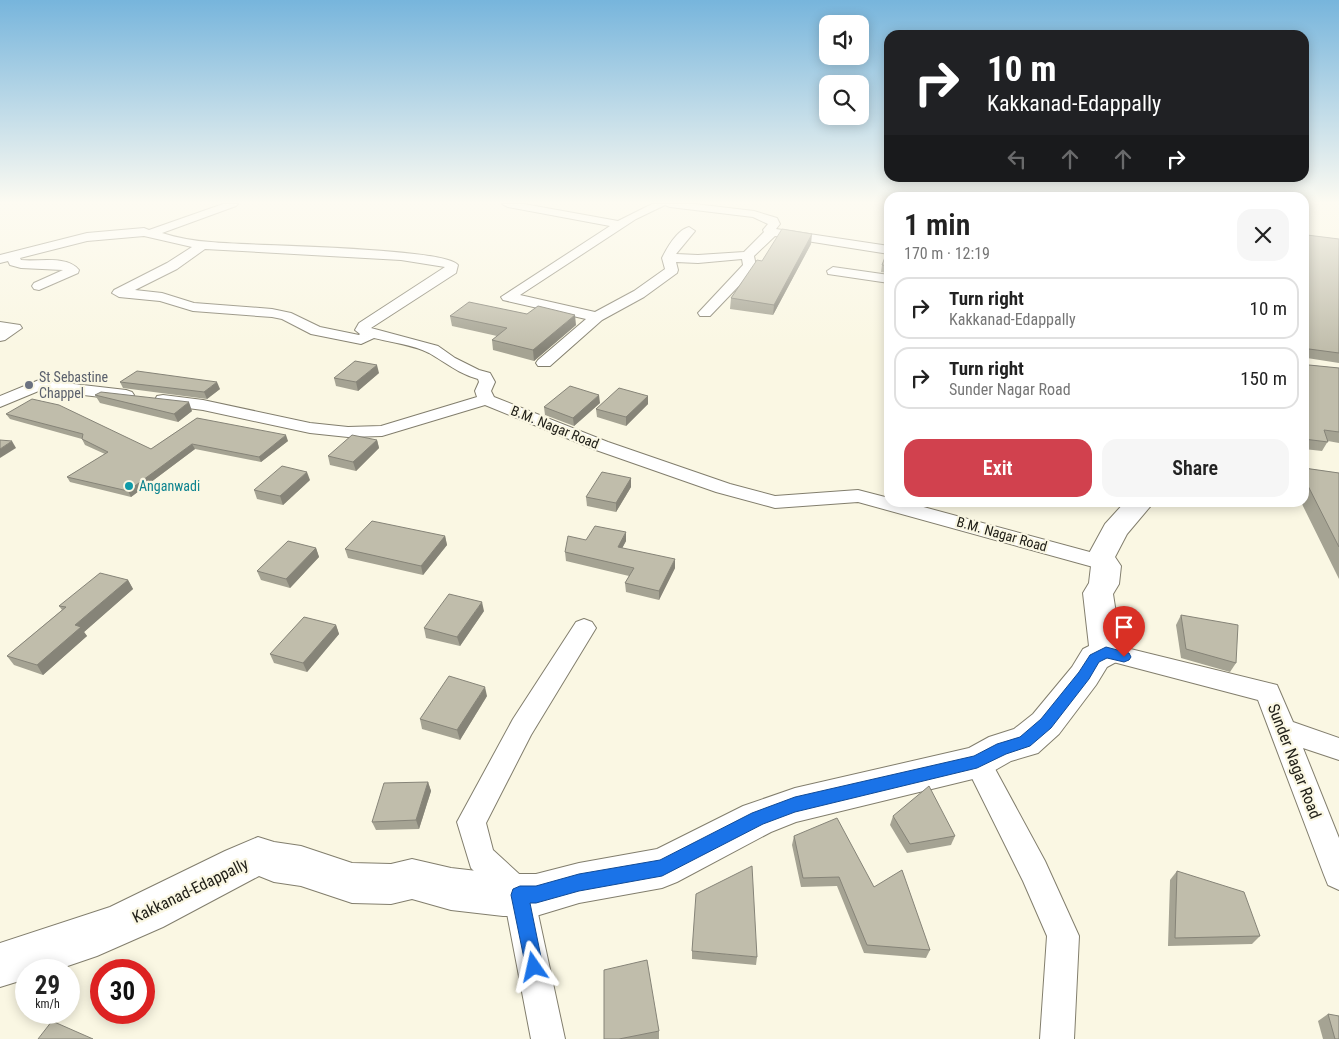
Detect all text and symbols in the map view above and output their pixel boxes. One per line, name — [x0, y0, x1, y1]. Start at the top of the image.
map controls — [819, 15, 869, 125]
button: sound — [819, 15, 869, 65]
text: 10 m — [987, 49, 1056, 90]
icon: right — [904, 50, 969, 115]
button: search — [819, 75, 869, 125]
text: Kakkanad-Edappally — [987, 91, 1161, 116]
icon: left — [1003, 145, 1031, 173]
icon: ahead — [1056, 145, 1084, 173]
icon: ahead — [1109, 145, 1137, 173]
icon: right — [1162, 145, 1190, 173]
text: 1 min — [904, 207, 970, 242]
button: close — [1237, 209, 1289, 261]
text: 170 m · 12:19 — [904, 244, 990, 263]
text: Turn right — [949, 287, 1024, 310]
icon: right — [906, 294, 934, 322]
text: 10 m — [1250, 297, 1287, 320]
text: Kakkanad-Edappally — [949, 310, 1076, 329]
text: Turn right — [949, 357, 1024, 380]
icon: right — [906, 364, 934, 392]
text: 150 m — [1240, 367, 1287, 390]
place label: St Sebastine Chappel — [39, 369, 109, 401]
marker: St Sebastine Chappel — [23, 379, 35, 391]
text: Sunder Nagar Road — [949, 380, 1071, 399]
street label: B.M. Nagar Road — [509, 402, 601, 452]
button: Exit — [904, 439, 1092, 497]
button: Share — [1102, 439, 1289, 497]
place label: Anganwadi — [139, 478, 200, 494]
marker: Anganwadi — [123, 480, 135, 492]
street label: B.M. Nagar Road — [955, 513, 1049, 555]
pin — [1103, 606, 1145, 657]
icon: arrive — [1110, 613, 1138, 641]
street label: Sunder Nagar Road — [1264, 701, 1325, 821]
street label: Kakkanad-Edappally — [129, 854, 252, 927]
position arrow — [507, 940, 559, 992]
speed limit sign: 30 — [90, 959, 155, 1024]
text: 29 — [35, 971, 60, 1000]
text: km/h — [35, 997, 60, 1011]

